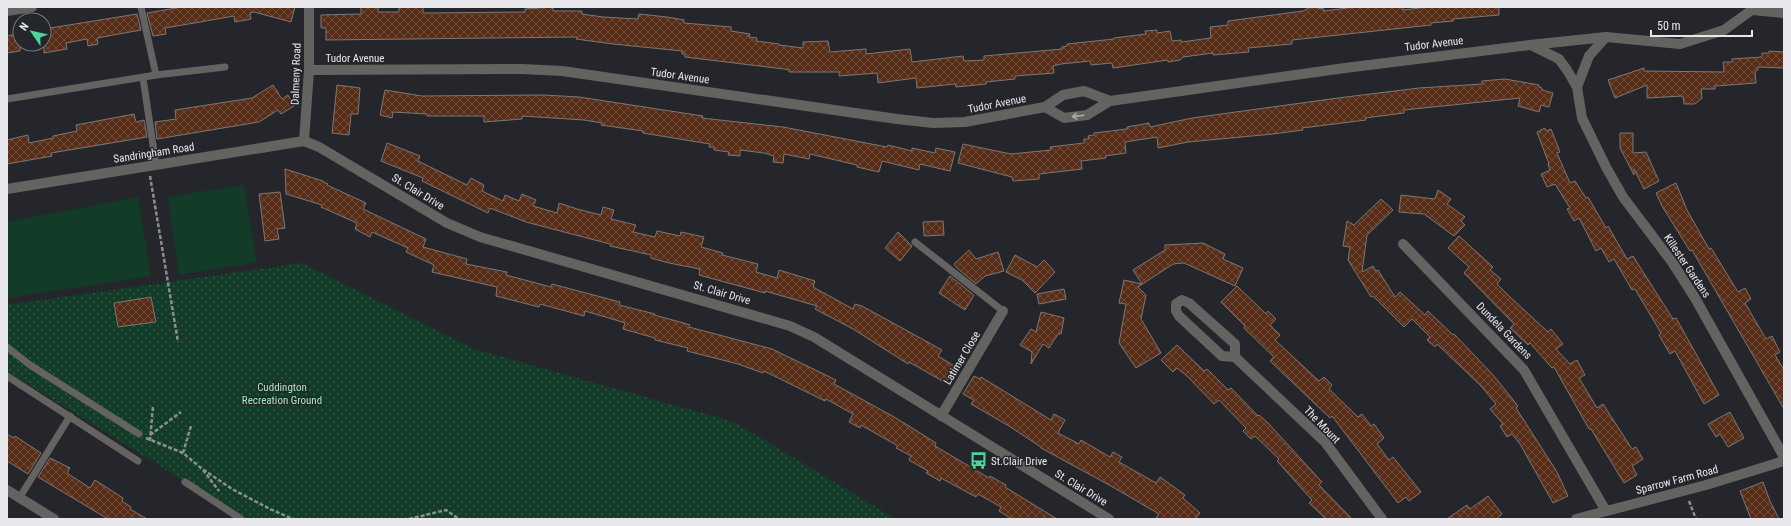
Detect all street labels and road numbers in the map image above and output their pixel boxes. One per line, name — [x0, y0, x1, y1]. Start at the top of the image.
street label: Tudor Avenue — [1404, 34, 1464, 54]
street label: Dalmeny Road — [288, 43, 304, 105]
street label: Tudor Avenue — [325, 52, 385, 65]
street label: Tudor Avenue — [650, 65, 710, 87]
street label: Tudor Avenue — [967, 92, 1027, 116]
street label: Sandringham Road — [113, 140, 195, 166]
street label: St. Clair Drive — [389, 171, 447, 213]
street label: Killester Gardens — [1661, 232, 1713, 300]
street label: St. Clair Drive — [692, 279, 752, 307]
street label: Dundela Gardens — [1474, 300, 1534, 362]
street label: Latimer Close — [941, 329, 983, 387]
street label: The Mount — [1301, 404, 1343, 446]
street label: Sparrow Farm Road — [1634, 463, 1720, 497]
street label: St. Clair Drive — [1052, 467, 1110, 509]

